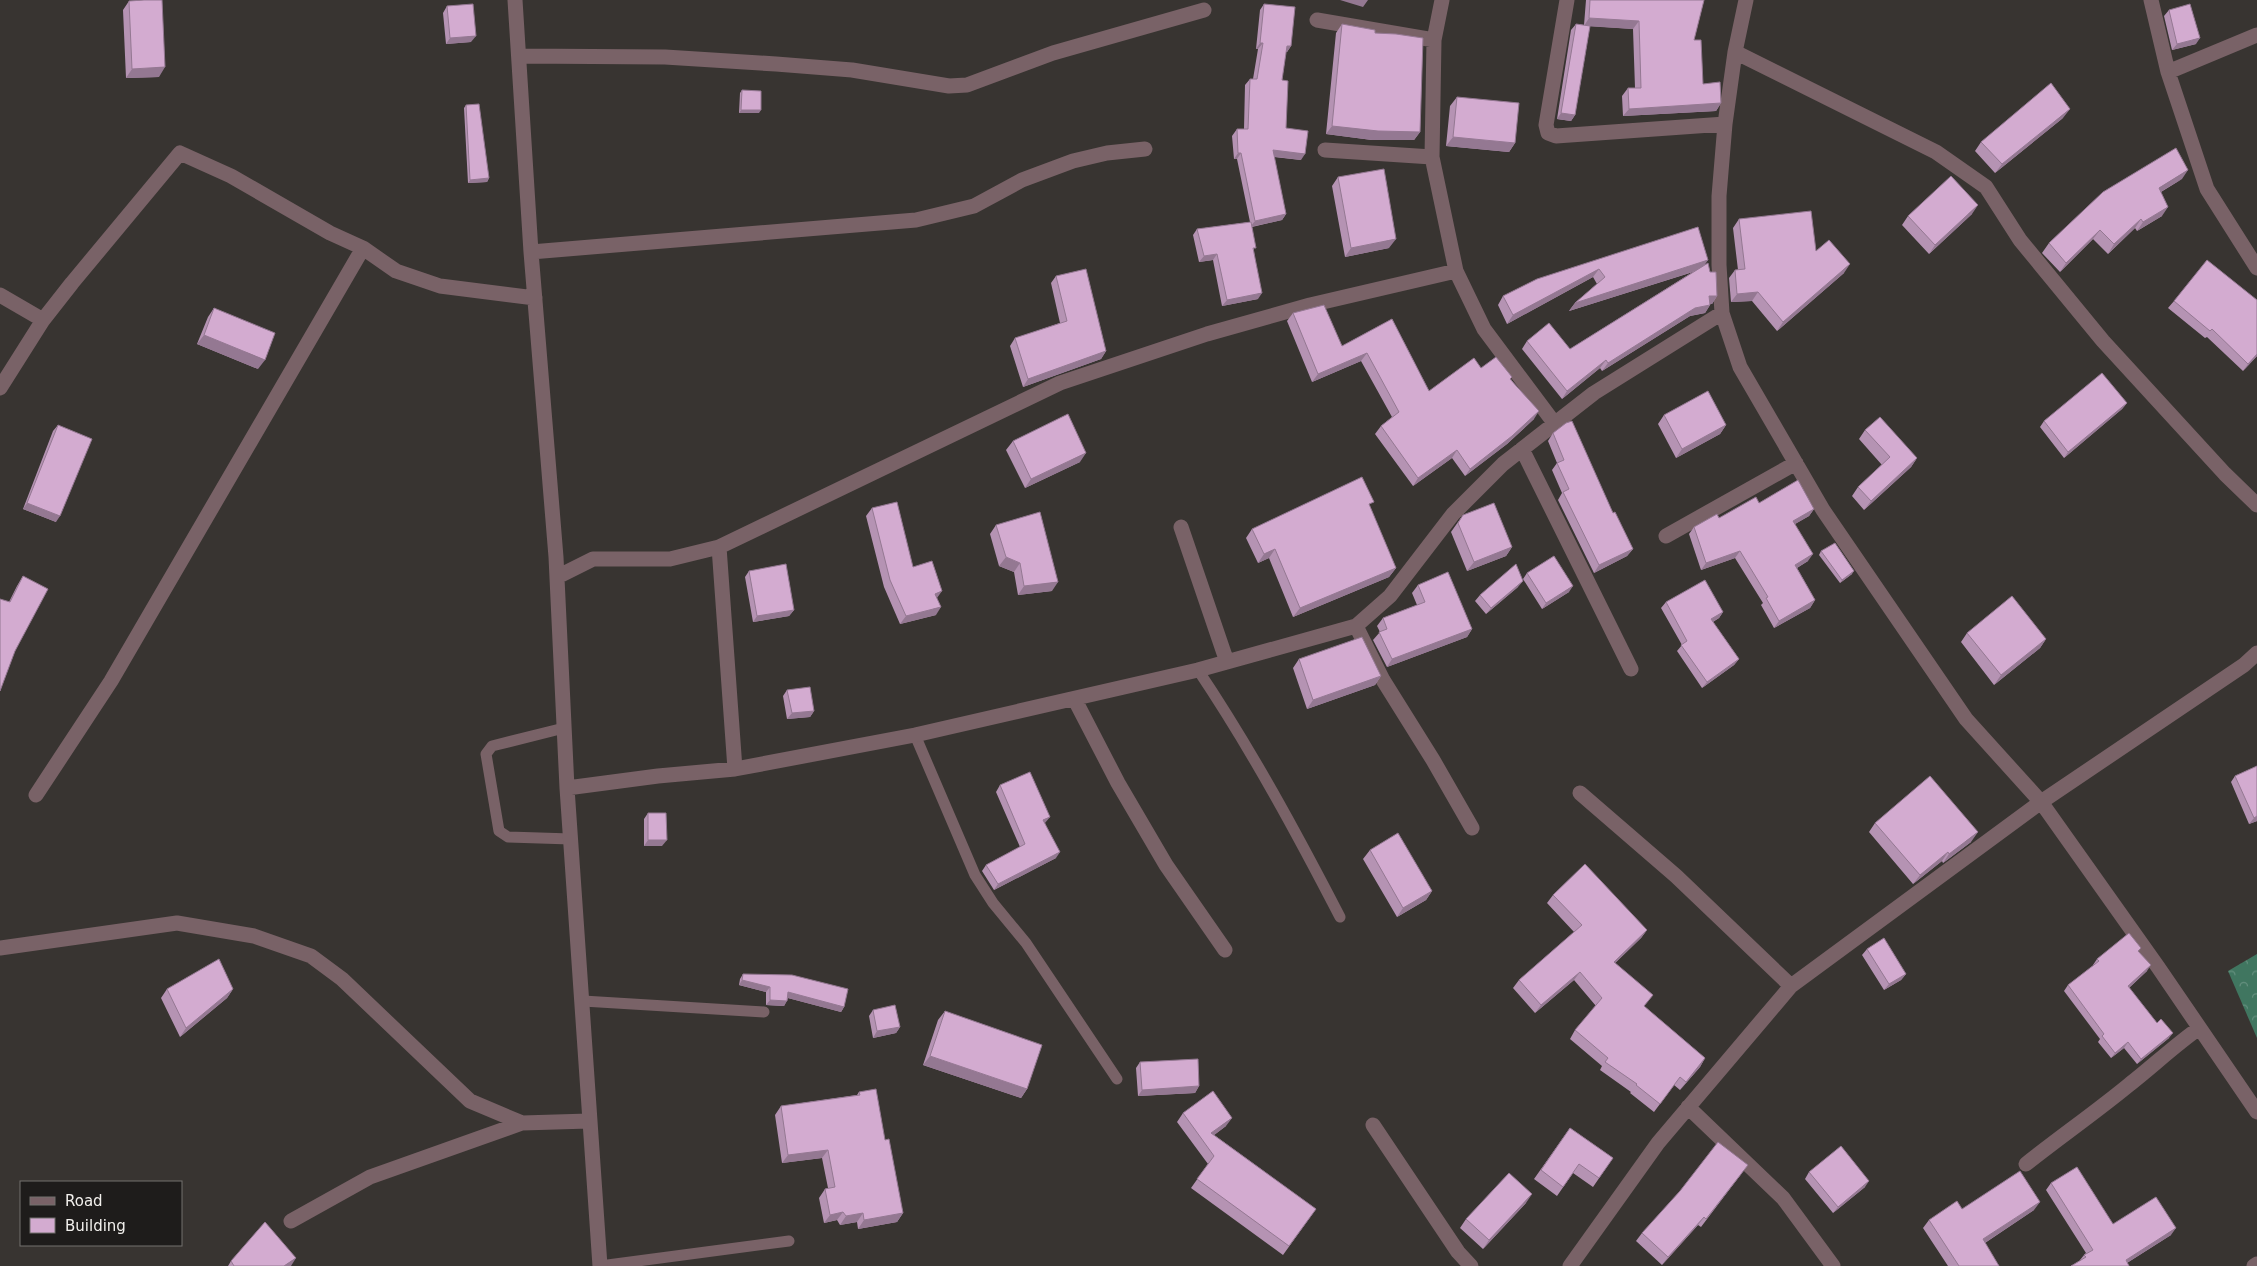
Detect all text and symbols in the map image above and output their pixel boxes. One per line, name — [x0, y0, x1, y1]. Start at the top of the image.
legend — [20, 1181, 182, 1246]
text: Road — [65, 1192, 103, 1210]
text: Building — [65, 1217, 126, 1235]

